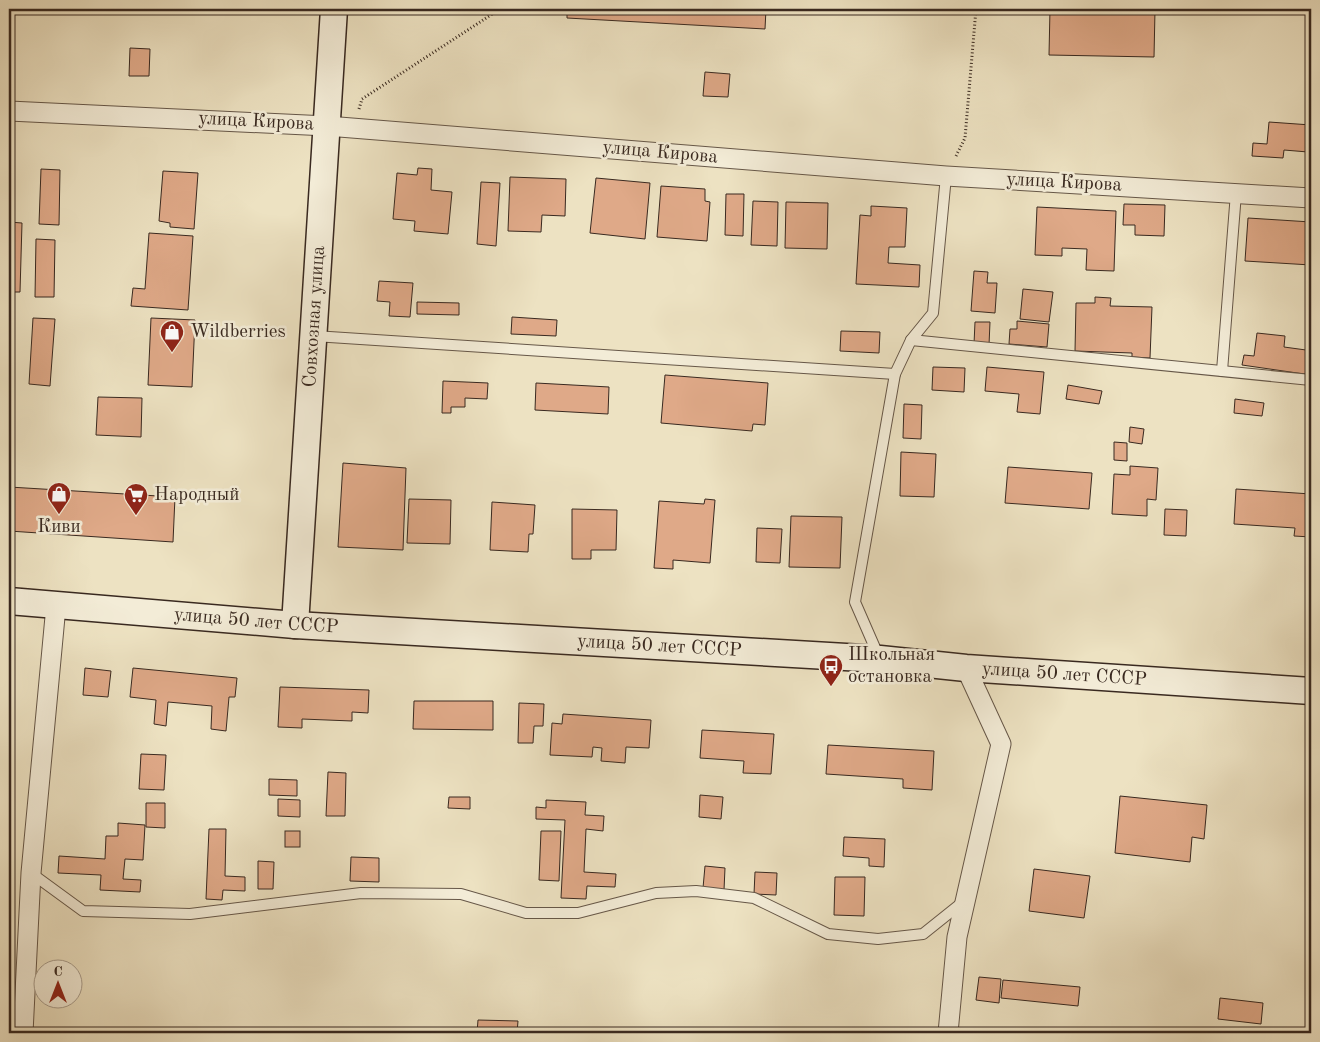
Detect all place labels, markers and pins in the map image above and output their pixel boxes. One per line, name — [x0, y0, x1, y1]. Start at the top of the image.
shop icon: Wildberries — [159, 319, 185, 353]
place label: Wildberries — [190, 323, 286, 342]
shop icon: Киви — [46, 481, 72, 515]
supermarket icon: Народный — [123, 482, 149, 516]
place label: Народный — [154, 486, 240, 505]
place label: Киви — [37, 518, 81, 537]
place label: Школьная остановка — [848, 646, 935, 687]
bus stop icon: Школьная остановка — [818, 653, 844, 687]

